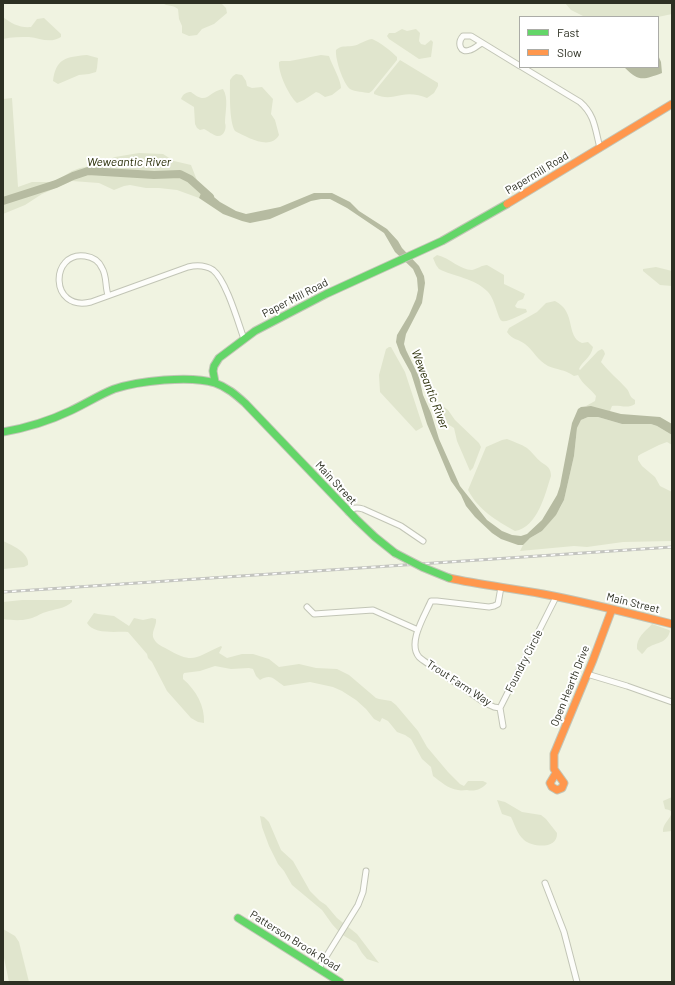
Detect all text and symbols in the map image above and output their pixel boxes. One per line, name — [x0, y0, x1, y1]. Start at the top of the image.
legend — [519, 16, 659, 68]
text: Fast — [557, 25, 580, 39]
text: Slow — [557, 45, 582, 59]
street label: Papermill Road — [503, 149, 571, 197]
water label: Weweantic River — [87, 155, 171, 169]
street label: Paper Mill Road — [260, 276, 330, 320]
water label: Weweantic River — [408, 347, 452, 431]
street label: Main Street — [313, 459, 359, 507]
street label: Main Street — [605, 590, 661, 616]
street label: Foundry Circle — [503, 627, 545, 695]
street label: Open Hearth Drive — [548, 644, 592, 728]
street label: Trout Farm Way — [424, 657, 494, 709]
street label: Patterson Brook Road — [247, 908, 343, 974]

